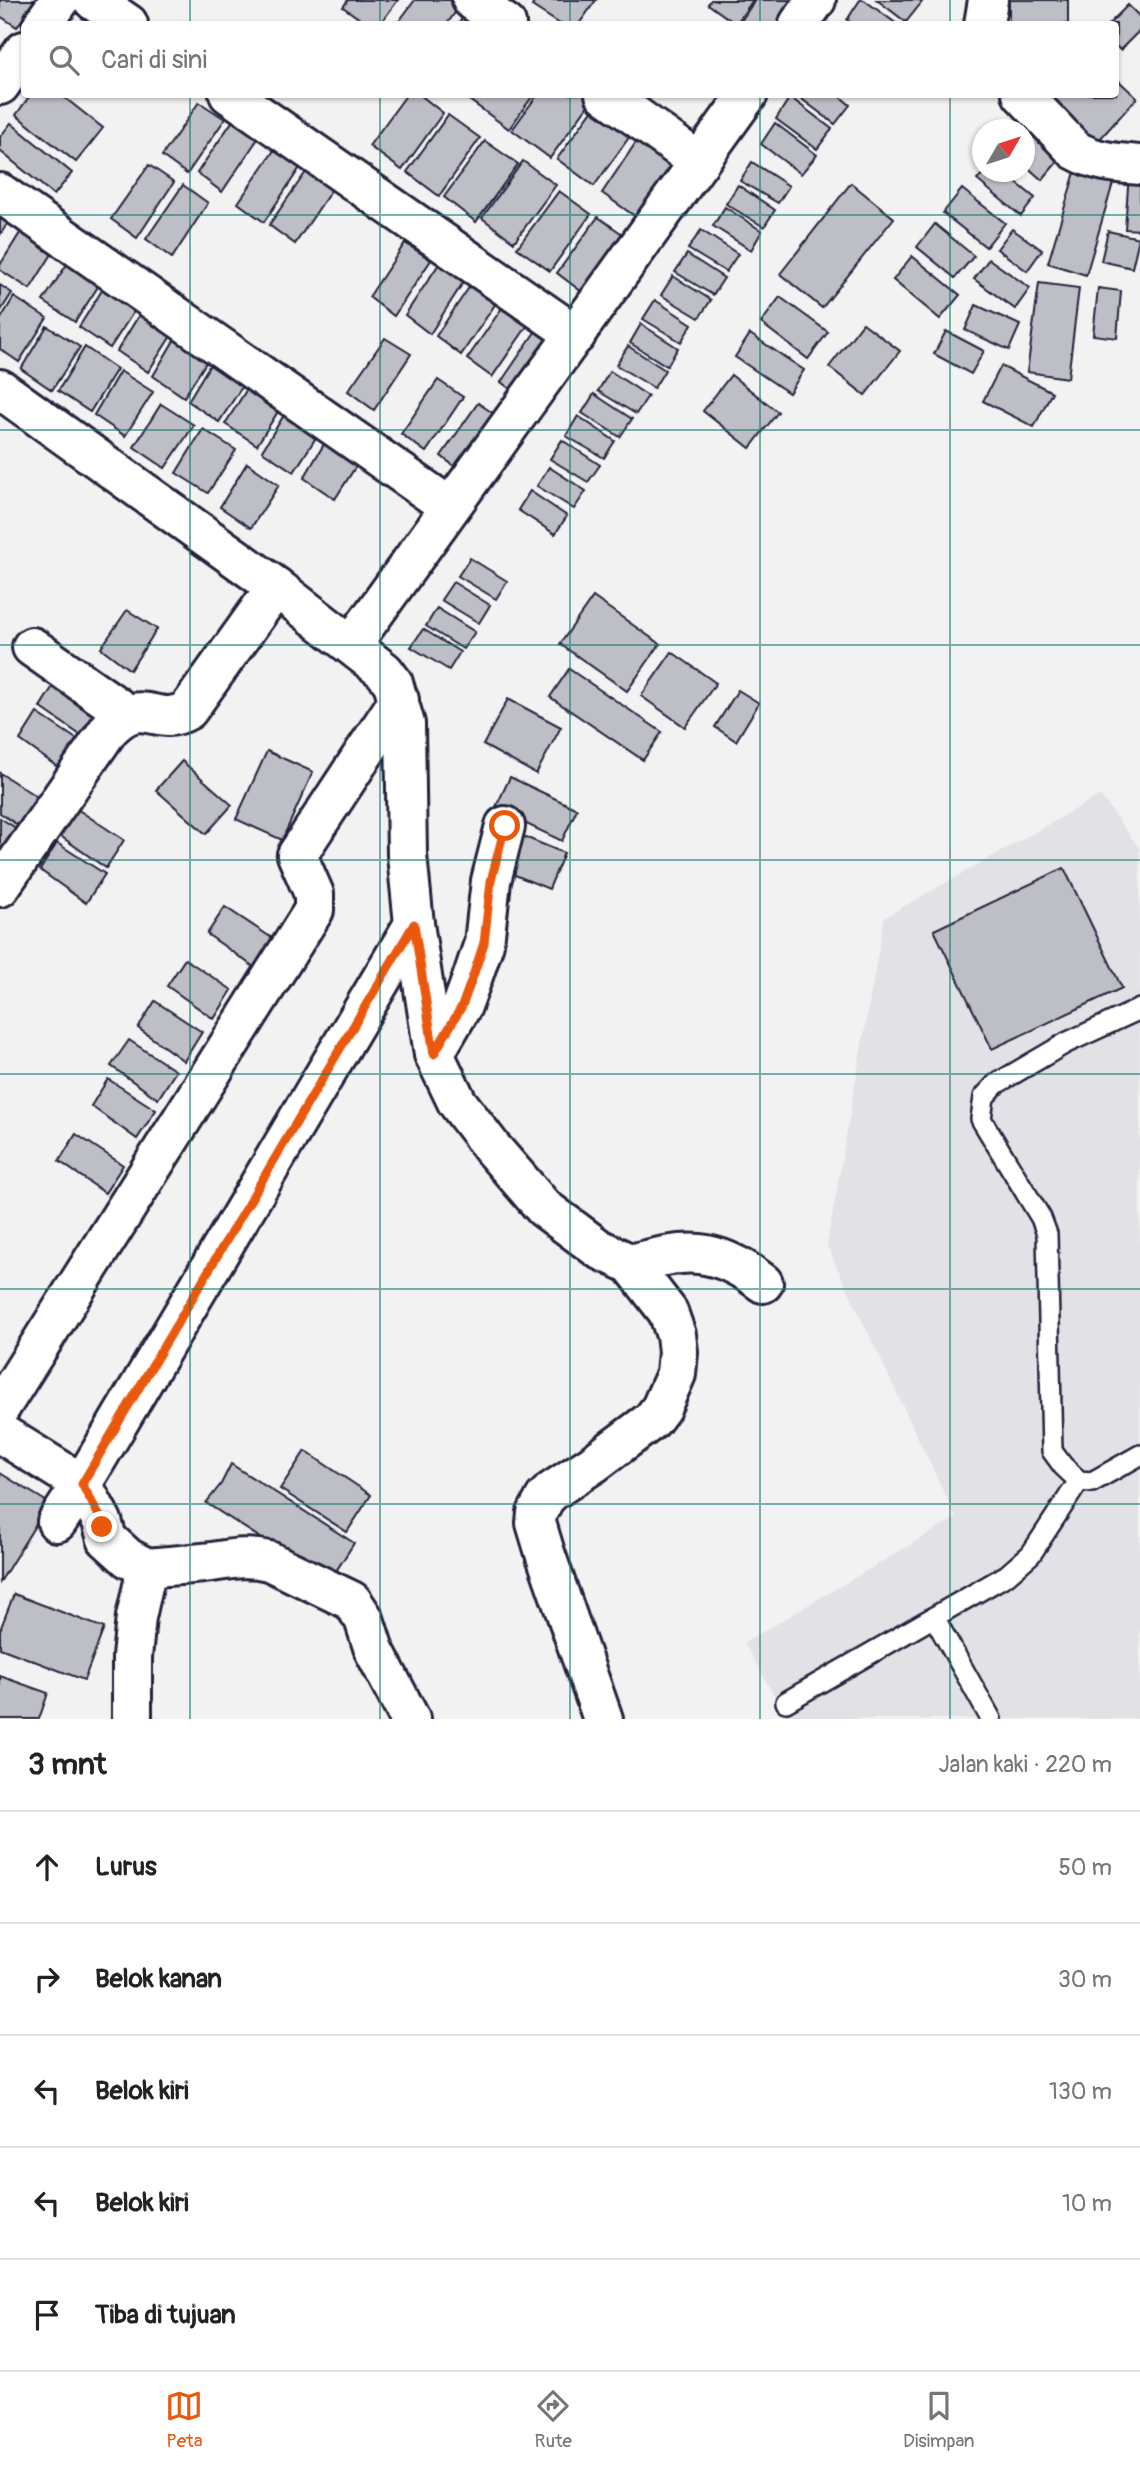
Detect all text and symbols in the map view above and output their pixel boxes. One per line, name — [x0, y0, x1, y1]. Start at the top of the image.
search box — [21, 21, 1119, 98]
icon: search — [45, 41, 83, 79]
text: Cari di sini — [101, 44, 207, 76]
north arrow — [972, 119, 1035, 182]
route start — [489, 810, 520, 841]
route end — [86, 1511, 117, 1542]
text: 3 mnt — [28, 1746, 107, 1783]
text: Jalan kaki · 220 m — [939, 1750, 1112, 1779]
icon: ahead — [28, 1848, 66, 1886]
text: Lurus — [95, 1851, 157, 1883]
text: 50 m — [1058, 1853, 1112, 1882]
icon: right — [28, 1960, 66, 1998]
text: Belok kanan — [95, 1963, 222, 1995]
text: 30 m — [1058, 1965, 1112, 1994]
icon: left — [28, 2072, 66, 2110]
text: Belok kiri — [95, 2075, 189, 2107]
text: 130 m — [1049, 2077, 1112, 2106]
icon: left — [28, 2184, 66, 2222]
text: Belok kiri — [95, 2187, 189, 2219]
text: 10 m — [1062, 2189, 1112, 2218]
icon: arrive — [28, 2296, 66, 2334]
text: Tiba di tujuan — [95, 2299, 236, 2331]
tab: Peta — [165, 2387, 203, 2453]
tab: Rute — [534, 2387, 572, 2453]
tab: Disimpan — [903, 2387, 975, 2453]

